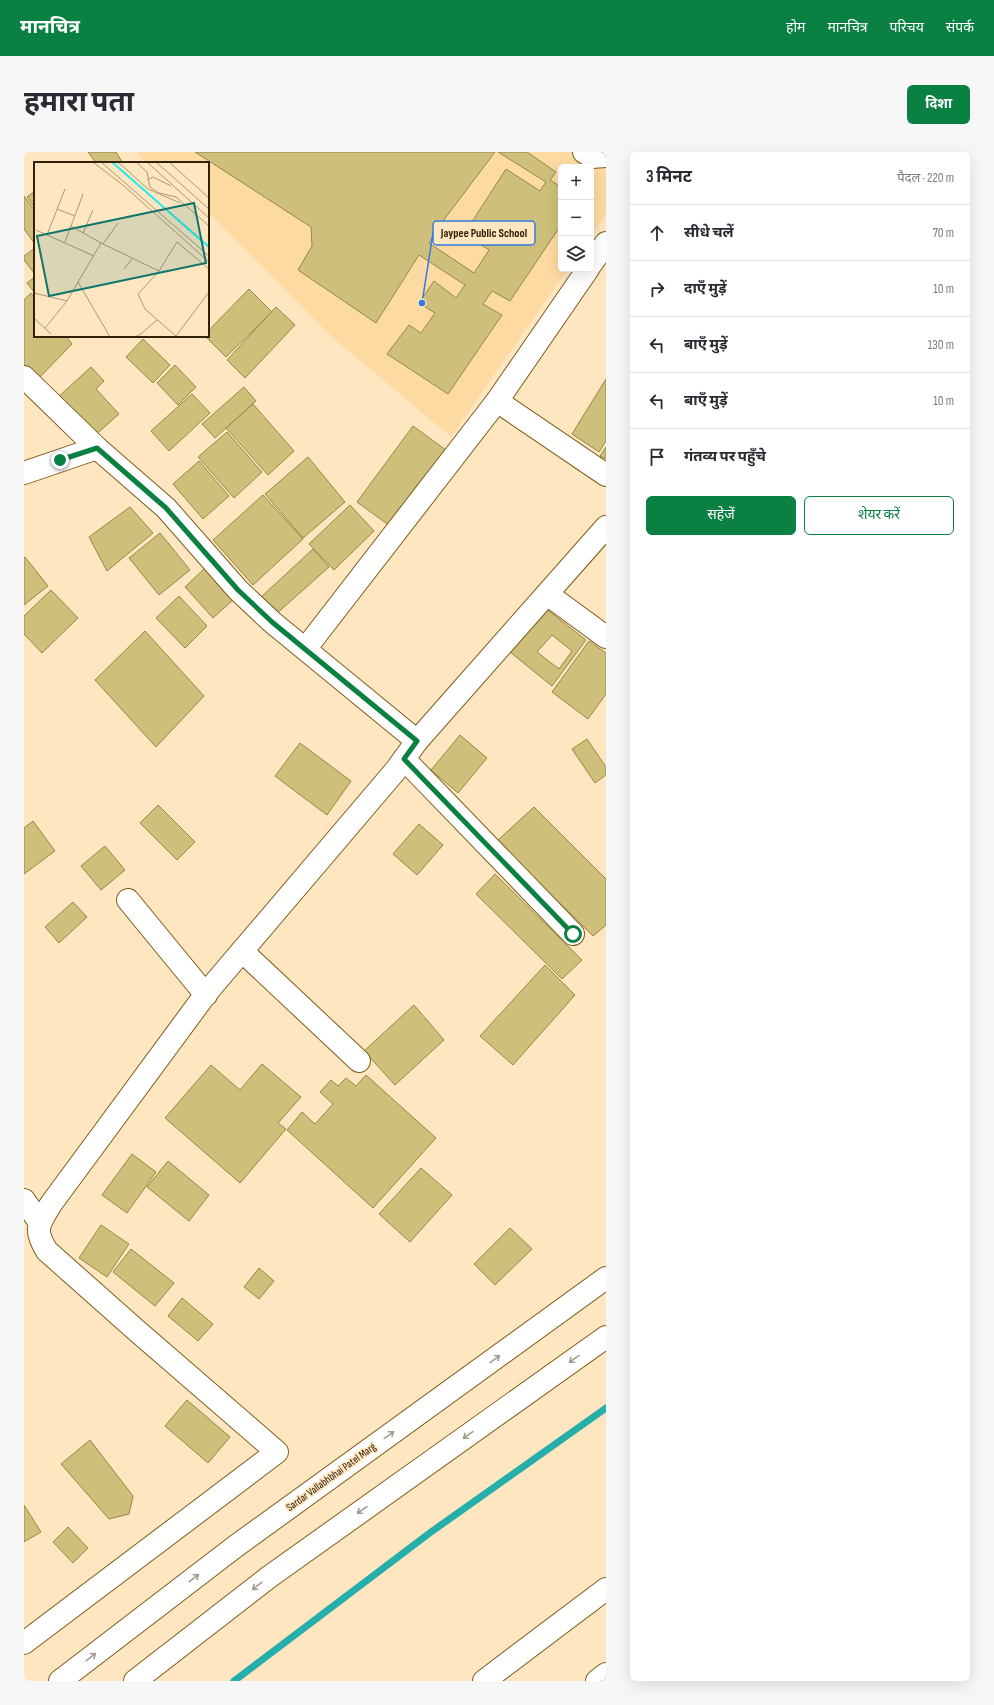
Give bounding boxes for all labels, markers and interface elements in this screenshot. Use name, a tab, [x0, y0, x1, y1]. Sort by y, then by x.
text: मानचित्र	[20, 16, 80, 39]
text: होम	[786, 19, 805, 36]
text: मानचित्र	[827, 19, 868, 36]
text: परिचय	[890, 19, 924, 36]
text: संपर्क	[946, 19, 974, 36]
button: दिशा	[907, 85, 970, 124]
text: हमारा पता	[24, 86, 134, 119]
inset map	[34, 162, 209, 337]
map controls	[558, 164, 594, 272]
button: +	[558, 164, 594, 200]
text: 3 मिनट	[646, 167, 692, 187]
text: पैदल · 220 m	[897, 170, 954, 186]
button: −	[558, 200, 594, 236]
callout: Jaypee Public School	[433, 221, 535, 245]
icon: ahead	[646, 222, 668, 244]
text: सीधे चलें	[684, 223, 734, 242]
text: 70 m	[933, 225, 954, 241]
text: Jaypee Public School	[440, 226, 527, 241]
button: layers	[558, 236, 594, 272]
icon: right	[646, 278, 668, 300]
text: दाएँ मुड़ें	[684, 279, 727, 298]
text: 10 m	[933, 281, 954, 297]
icon: left	[646, 334, 668, 356]
text: बाएँ मुड़ें	[684, 335, 727, 354]
text: 130 m	[928, 337, 954, 353]
icon: left	[646, 390, 668, 412]
text: बाएँ मुड़ें	[684, 391, 727, 410]
text: 10 m	[933, 393, 954, 409]
icon: arrive	[646, 446, 668, 468]
text: गंतव्य पर पहुँचे	[684, 447, 766, 466]
route end	[51, 451, 69, 469]
button: सहेजें	[646, 496, 796, 535]
button: शेयर करें	[804, 496, 954, 535]
route start	[564, 925, 582, 943]
one-way arrow	[489, 1355, 500, 1363]
one-way arrow	[569, 1355, 580, 1363]
one-way arrow	[384, 1431, 395, 1439]
one-way arrow	[463, 1431, 474, 1439]
street label: Sardar Vallabhbhai Patel Marg	[284, 1440, 379, 1514]
one-way arrow	[357, 1506, 368, 1514]
one-way arrow	[189, 1574, 200, 1582]
one-way arrow	[251, 1582, 262, 1590]
one-way arrow	[85, 1653, 96, 1661]

